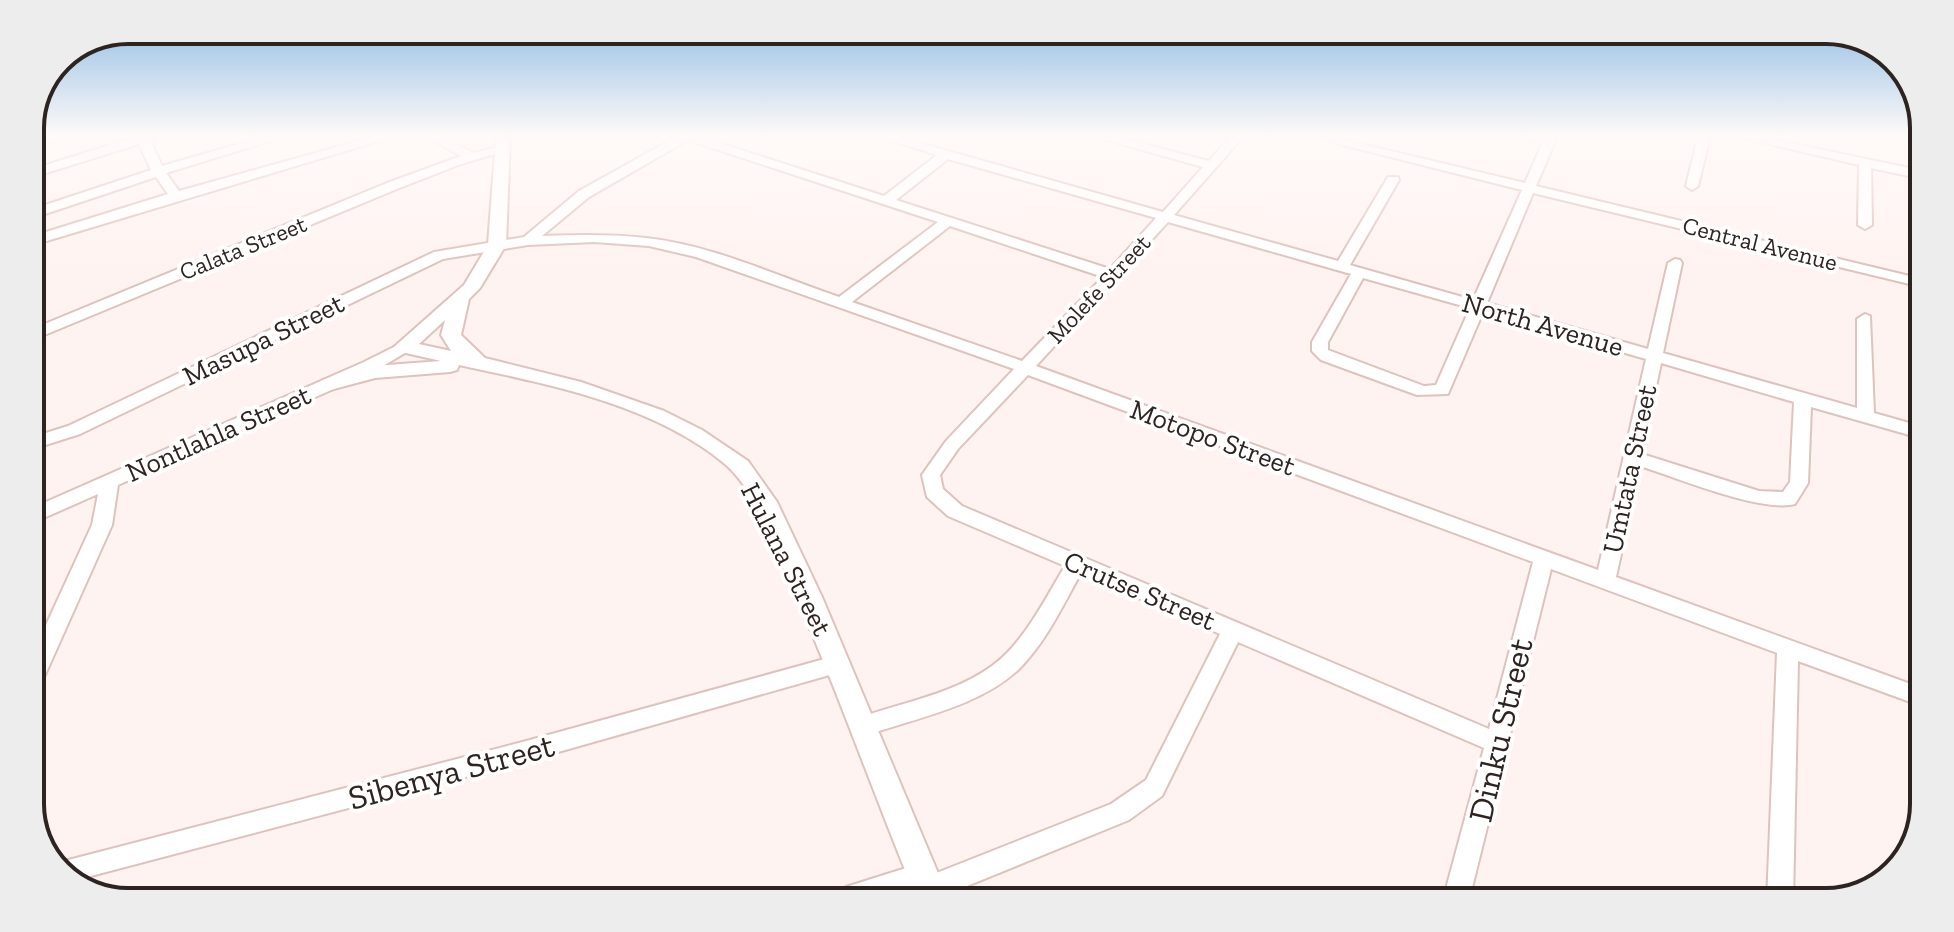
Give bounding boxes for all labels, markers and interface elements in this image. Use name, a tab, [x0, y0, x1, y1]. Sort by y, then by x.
street label: Calata Street	[175, 209, 311, 286]
street label: Central Avenue	[1680, 210, 1840, 277]
street label: Molefe Street	[1041, 228, 1156, 349]
street label: Masupa Street	[177, 286, 350, 393]
street label: North Avenue	[1458, 286, 1627, 363]
street label: Nontlahla Street	[121, 378, 316, 489]
street label: Umtata Street	[1596, 381, 1664, 556]
street label: Motopo Street	[1126, 392, 1300, 483]
street label: Hulana Street	[734, 477, 839, 642]
street label: Crutse Street	[1059, 544, 1221, 637]
street label: Dinku Street	[1459, 634, 1542, 826]
street label: Sibenya Street	[344, 724, 559, 819]

